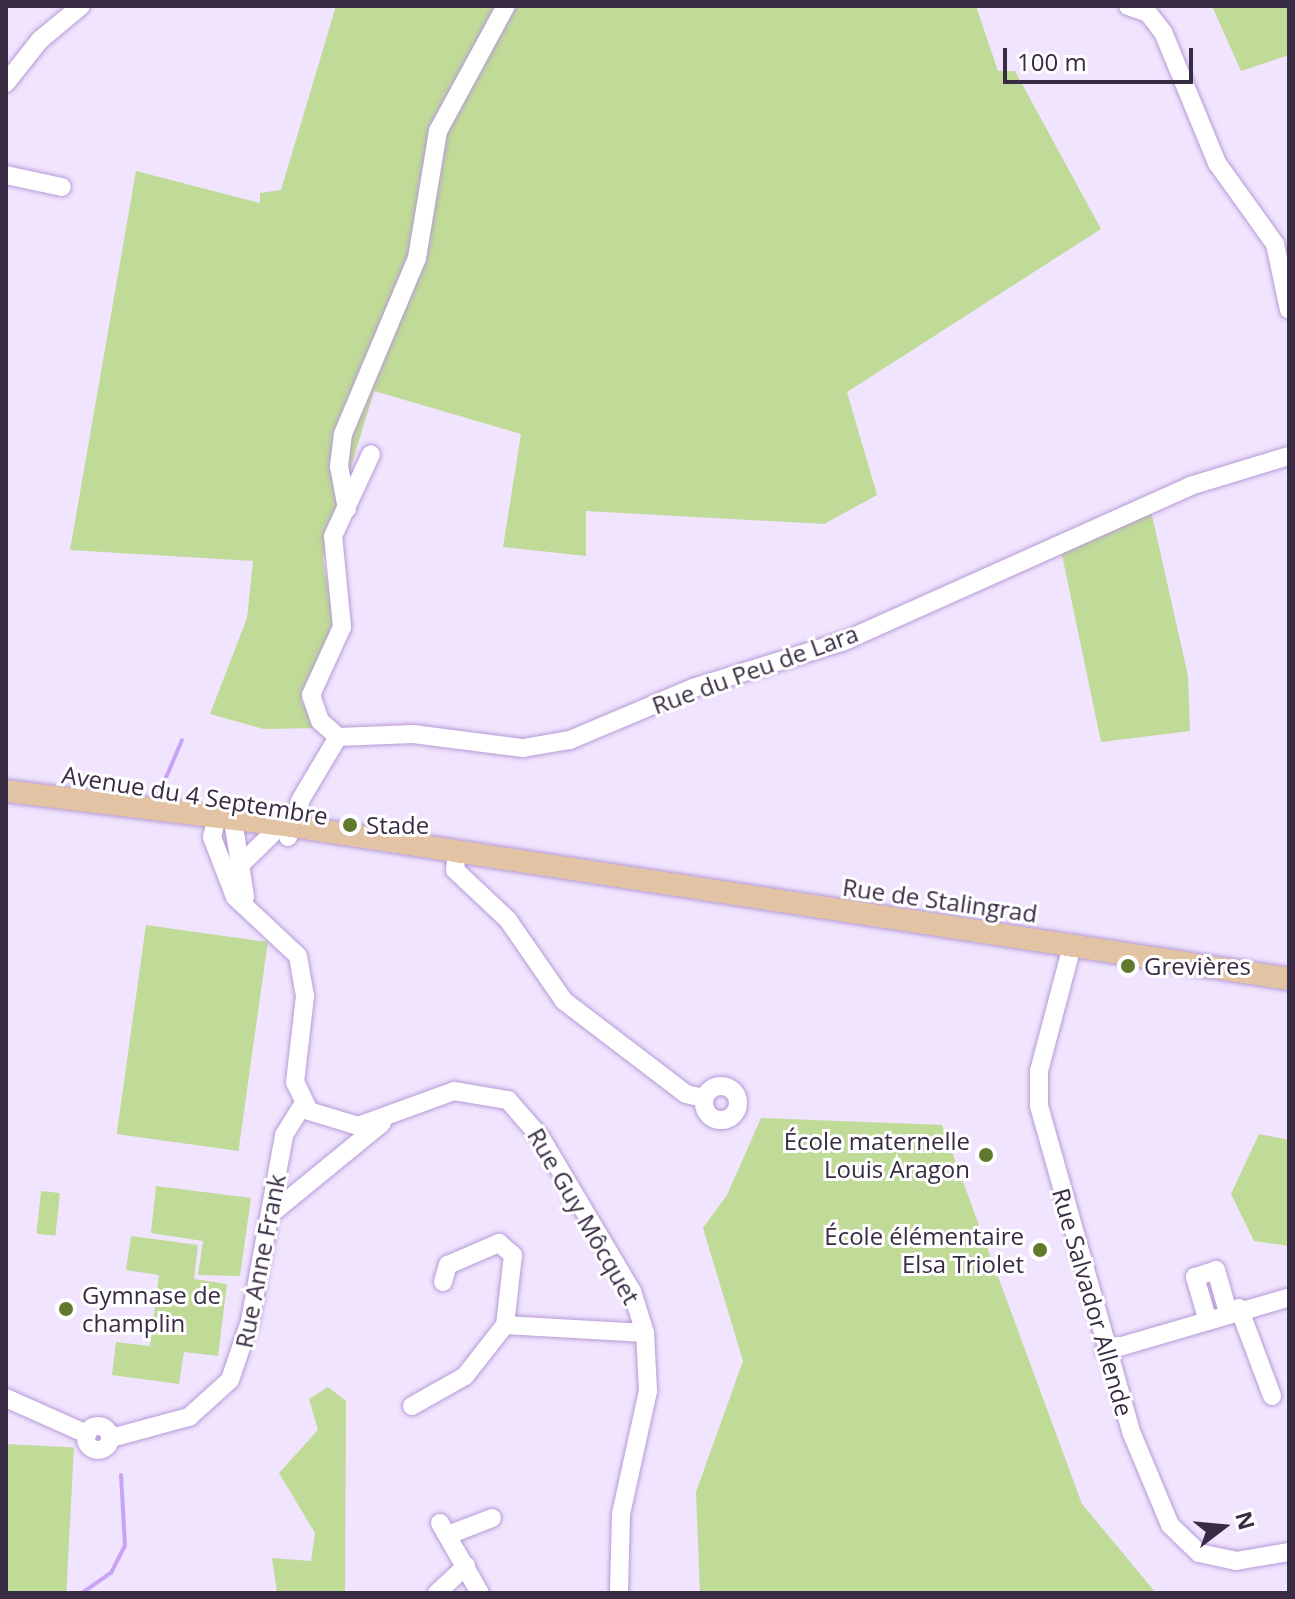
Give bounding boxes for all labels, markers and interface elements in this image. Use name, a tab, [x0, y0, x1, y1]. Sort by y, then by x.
scale bar	[1007, 32, 1197, 82]
text: 100 m	[1017, 45, 1087, 78]
street label: Rue du Peu de Lara	[648, 618, 862, 720]
street label: Avenue du 4 Septembre	[60, 760, 330, 830]
place label: Stade	[366, 811, 429, 839]
marker: Stade	[341, 816, 359, 834]
street label: Rue de Stalingrad	[841, 872, 1039, 928]
place label: Grevières	[1144, 952, 1251, 980]
marker: Grevières	[1119, 957, 1137, 975]
street label: Rue Guy Môcquet	[522, 1123, 646, 1309]
place label: École maternelle Louis Aragon	[784, 1127, 970, 1183]
marker: École maternelle Louis Aragon	[977, 1146, 995, 1164]
street label: Rue Anne Frank	[229, 1172, 291, 1350]
street label: Rue Salvador Allende	[1047, 1185, 1139, 1419]
place label: École élémentaire Elsa Triolet	[824, 1222, 1024, 1278]
marker: École élémentaire Elsa Triolet	[1031, 1241, 1049, 1259]
place label: Gymnase de champlin	[82, 1281, 221, 1337]
marker: Gymnase de champlin	[57, 1300, 75, 1318]
north arrow	[1183, 1487, 1263, 1567]
text: N	[1229, 1508, 1263, 1533]

